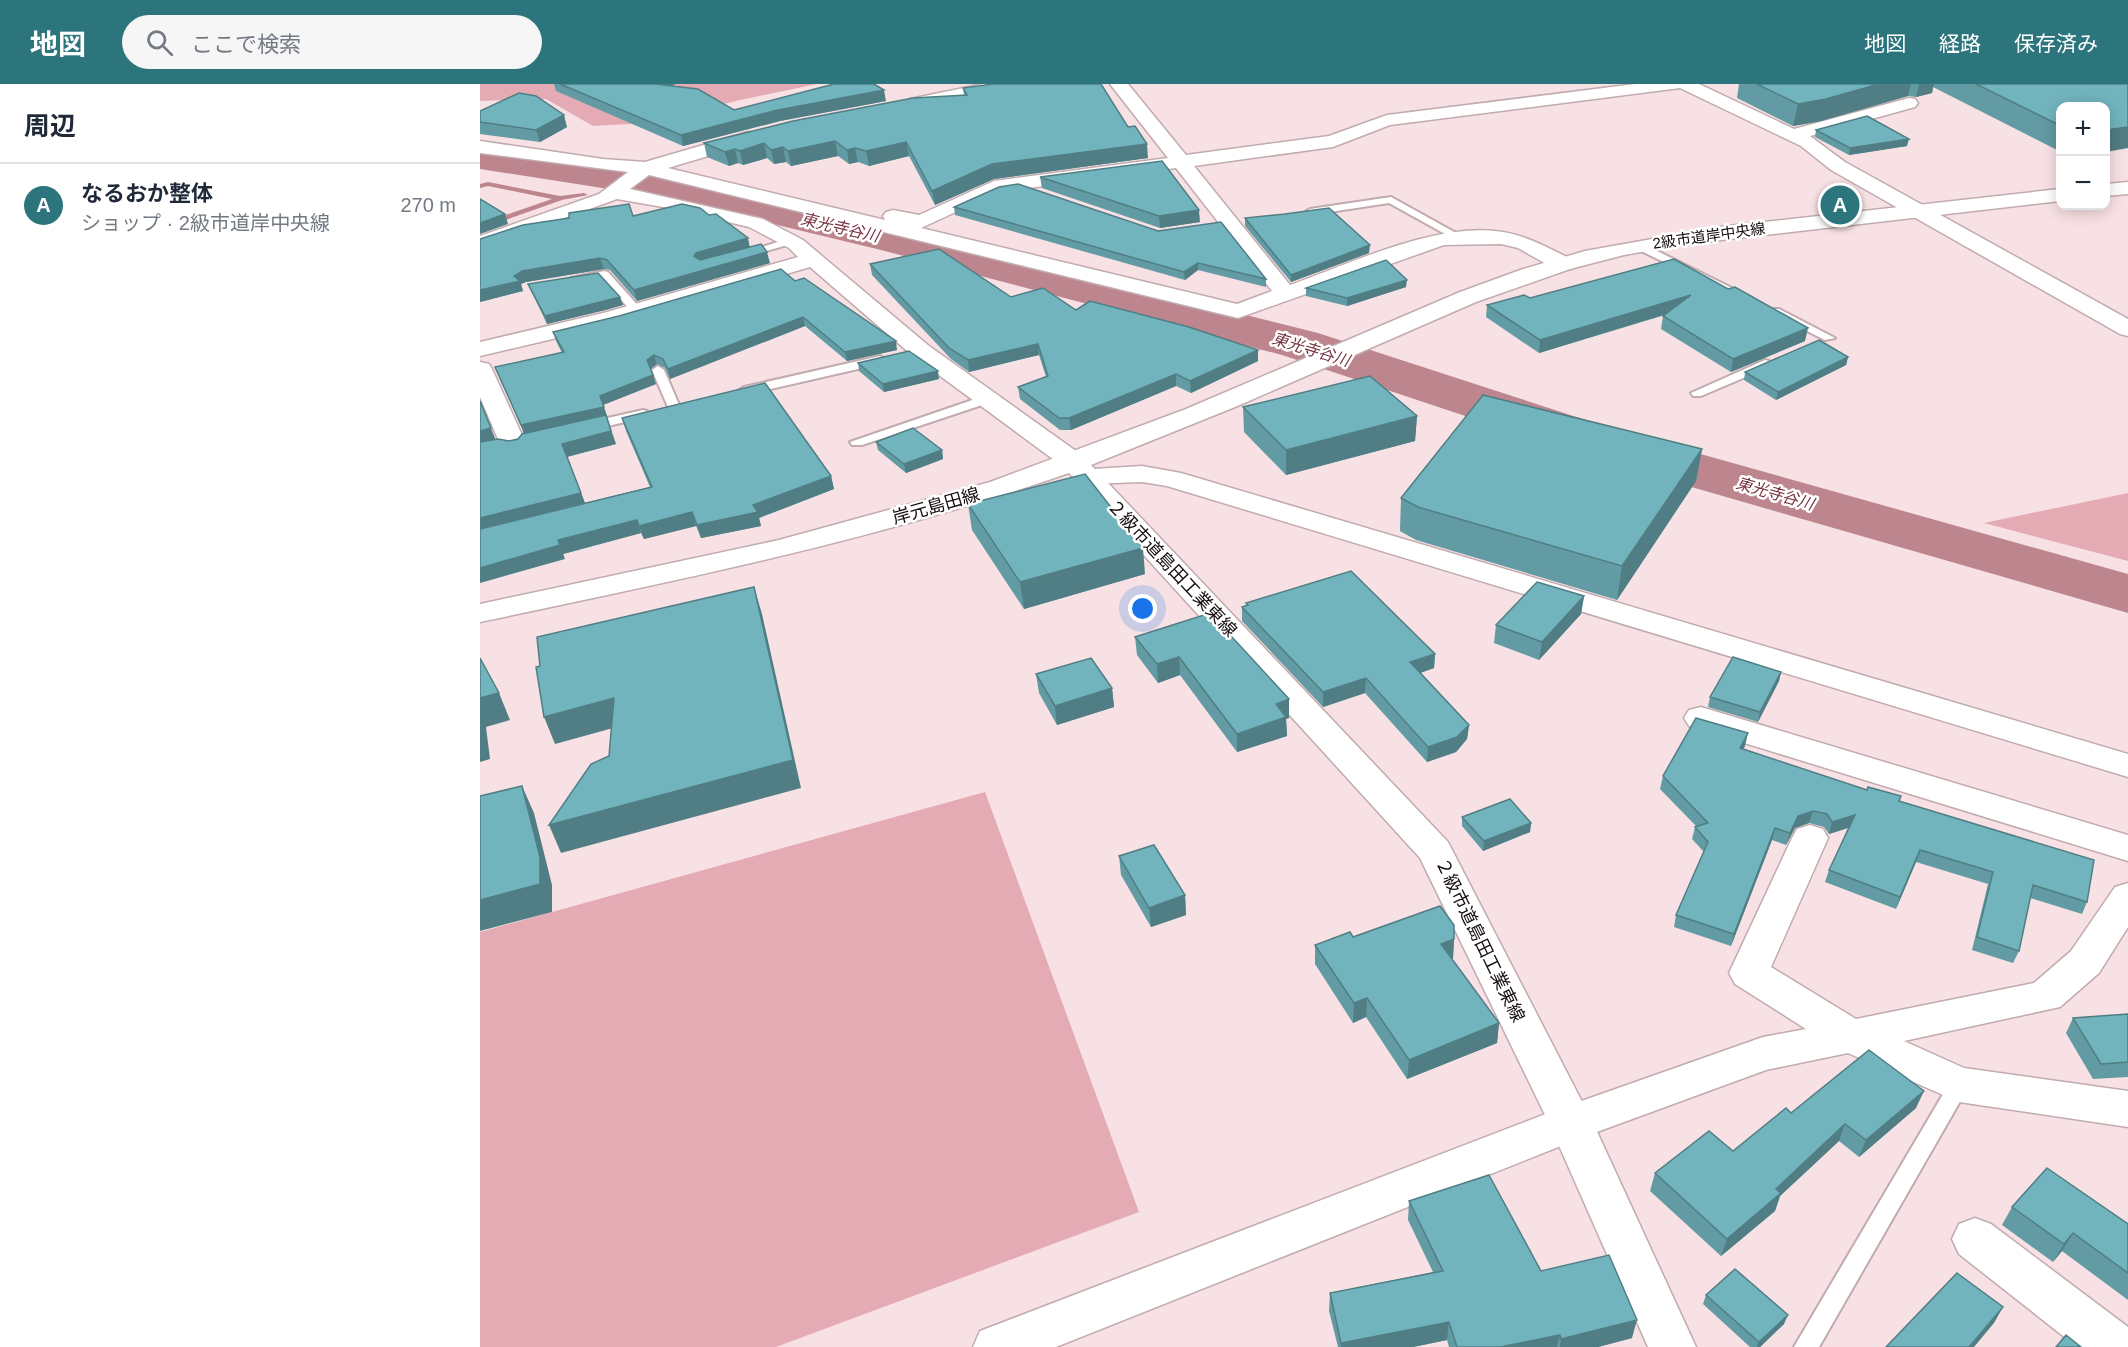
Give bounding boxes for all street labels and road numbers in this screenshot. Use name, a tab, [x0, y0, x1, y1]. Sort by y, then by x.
street label: 2級市道岸中央線	[1652, 219, 1766, 252]
street label: 岸元島田線	[890, 484, 982, 528]
street label: ２級市道島田工業東線	[1103, 495, 1241, 641]
street label: ２級市道島田工業東線	[1432, 855, 1528, 1025]

